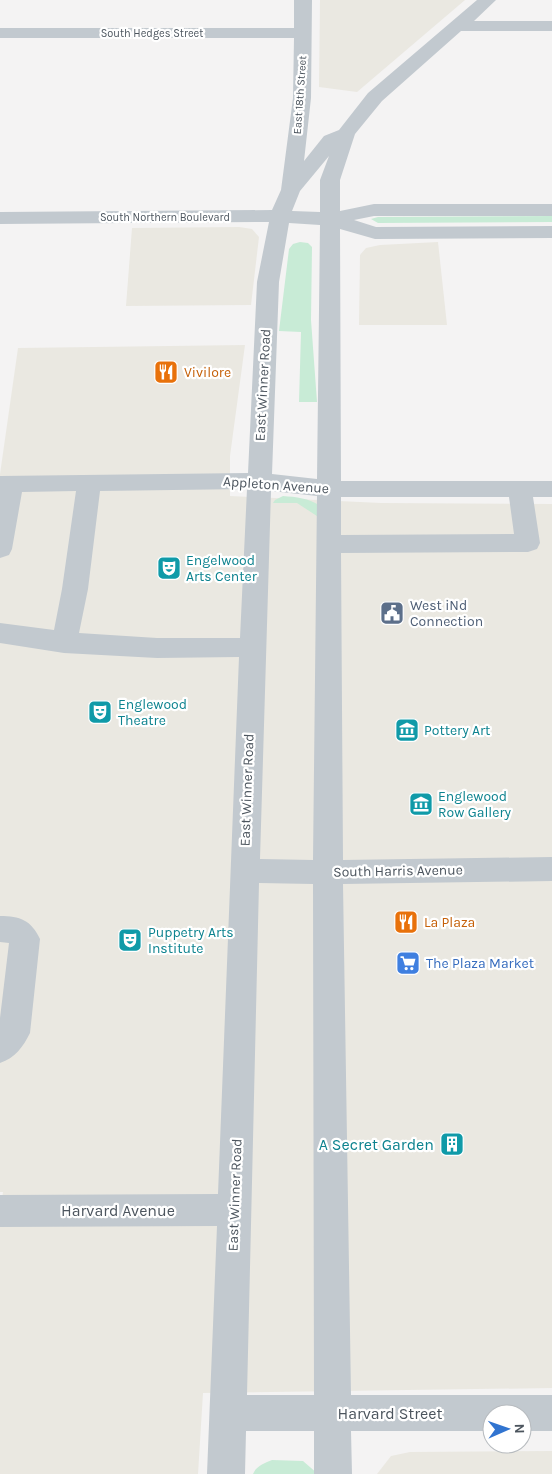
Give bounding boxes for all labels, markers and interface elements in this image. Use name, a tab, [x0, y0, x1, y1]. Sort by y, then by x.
street label: South Hedges Street	[101, 27, 203, 40]
street label: East 18th Street	[291, 55, 309, 135]
street label: South Northern Boulevard	[100, 211, 230, 224]
street label: East Winner Road	[252, 328, 274, 442]
restaurant icon: Vivilore	[153, 359, 179, 385]
place label: Vivilore	[184, 364, 231, 381]
street label: Appleton Avenue	[222, 473, 330, 497]
place label: Engelwood Arts Center	[186, 552, 258, 585]
theatre icon: Engelwood Arts Center	[156, 555, 182, 581]
place label: West iNd Connection	[410, 597, 483, 630]
public building icon: West iNd Connection	[379, 600, 405, 626]
place label: Englewood Theatre	[118, 696, 187, 729]
theatre icon: Englewood Theatre	[87, 699, 113, 725]
museum icon: Pottery Art	[394, 717, 420, 743]
place label: Pottery Art	[424, 722, 490, 739]
street label: East Winner Road	[237, 733, 257, 847]
place label: Englewood Row Gallery	[438, 788, 512, 821]
museum icon: Englewood Row Gallery	[408, 791, 434, 817]
street label: South Harris Avenue	[333, 861, 463, 881]
restaurant icon: La Plaza	[393, 909, 419, 935]
place label: La Plaza	[424, 914, 475, 931]
place label: Puppetry Arts Institute	[148, 924, 234, 957]
theatre icon: Puppetry Arts Institute	[117, 927, 143, 953]
supermarket icon: The Plaza Market	[395, 950, 421, 976]
place label: The Plaza Market	[426, 955, 534, 972]
building icon: A Secret Garden	[439, 1131, 465, 1157]
place label: A Secret Garden	[319, 1135, 434, 1154]
street label: East Winner Road	[225, 1138, 245, 1252]
street label: Harvard Avenue	[61, 1201, 175, 1220]
street label: Harvard Street	[337, 1404, 443, 1423]
north arrow	[482, 1404, 532, 1454]
text: N	[511, 1423, 528, 1434]

